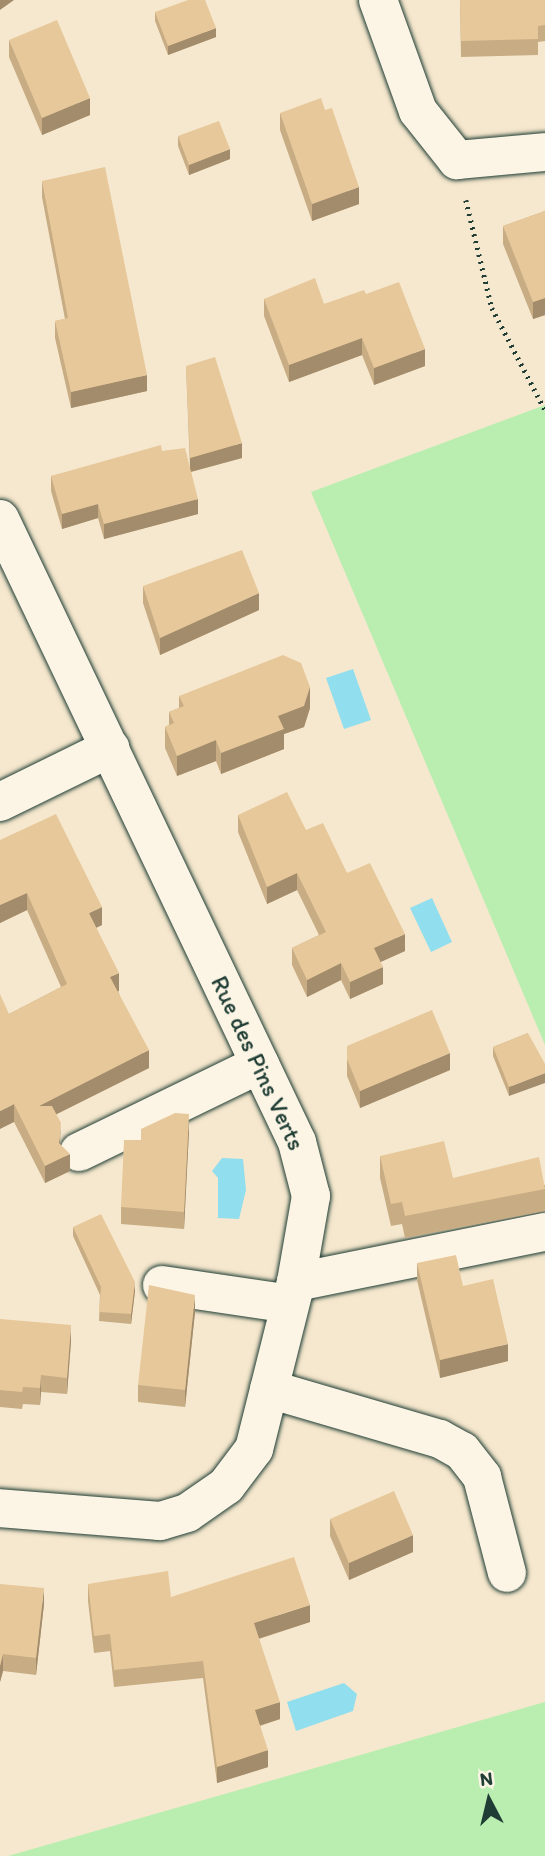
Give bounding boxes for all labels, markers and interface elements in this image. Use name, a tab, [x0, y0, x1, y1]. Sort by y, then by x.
street label: Rue des Pins Verts	[205, 971, 311, 1155]
north arrow	[454, 1765, 524, 1835]
text: N	[479, 1766, 494, 1791]

